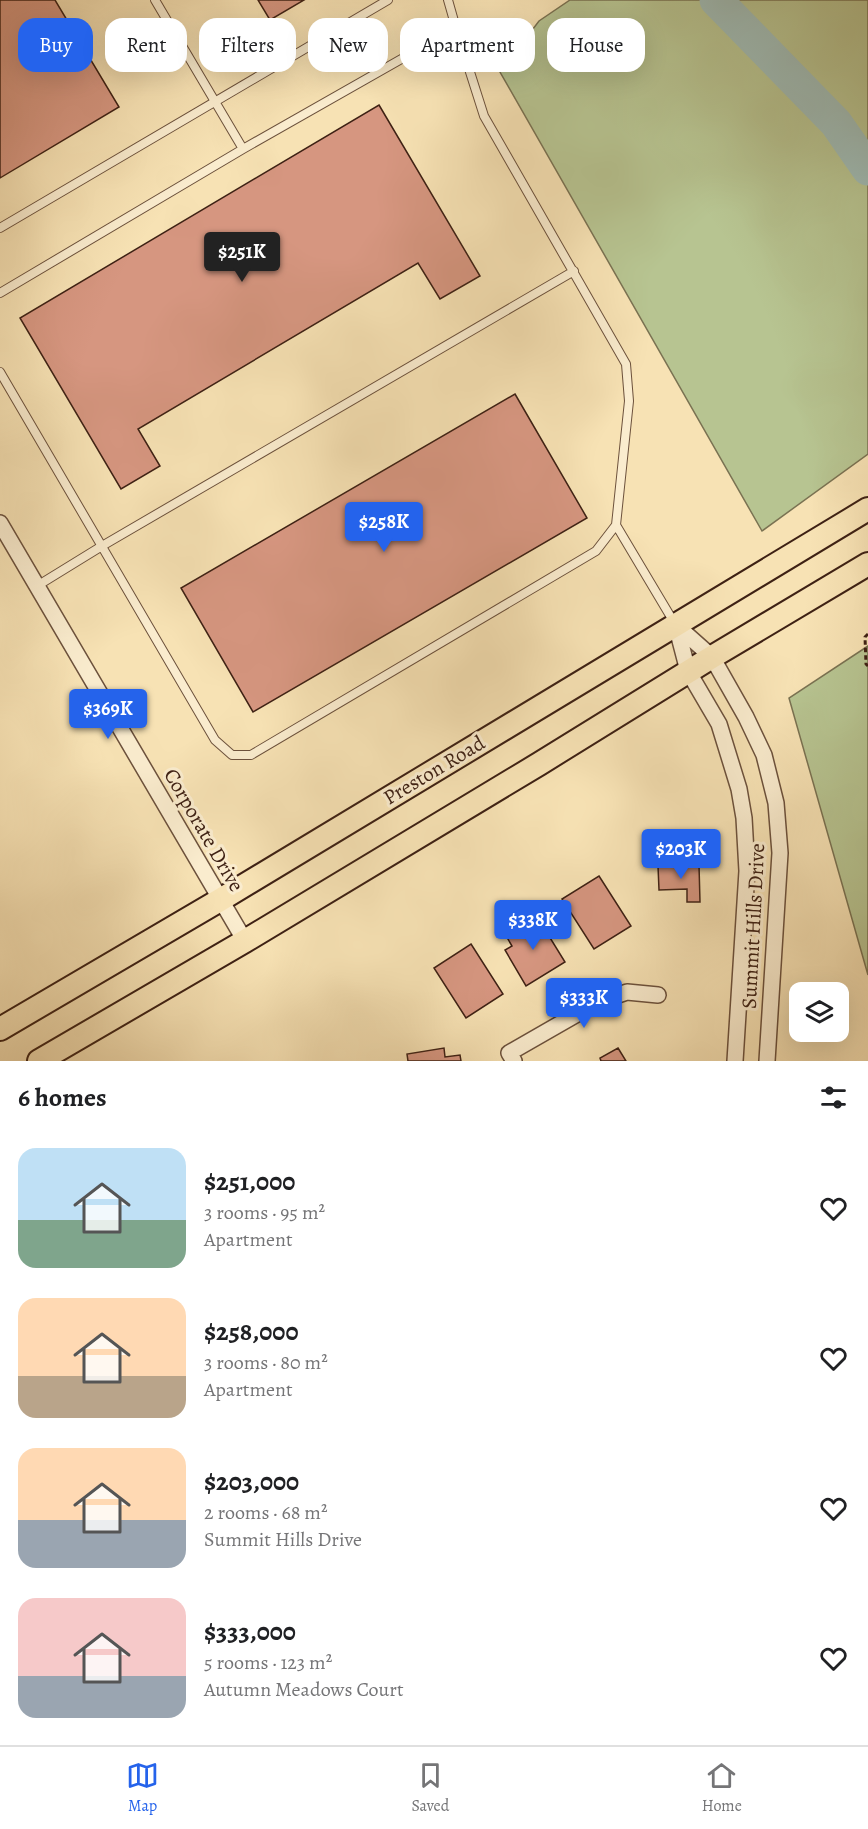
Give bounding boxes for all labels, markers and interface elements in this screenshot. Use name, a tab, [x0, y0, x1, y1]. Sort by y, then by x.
chip: Buy	[18, 18, 93, 72]
chip: Rent	[105, 18, 187, 72]
chip: Filters	[199, 18, 296, 72]
chip: New	[308, 18, 388, 72]
chip: Apartment	[400, 18, 535, 72]
chip: House	[547, 18, 645, 72]
pin: $251K	[200, 232, 284, 283]
text: $251K	[218, 238, 266, 265]
pin: $258K	[342, 502, 426, 553]
text: $258K	[359, 508, 409, 535]
pin: $369K	[66, 689, 150, 740]
text: $369K	[83, 695, 133, 722]
street label: Preston Road	[378, 728, 491, 811]
street label: Corporate Drive	[157, 763, 251, 897]
pin: $203K	[639, 829, 723, 880]
text: $203K	[656, 835, 706, 862]
street label: Summit Hills Drive	[735, 842, 771, 1010]
pin: $338K	[491, 900, 575, 951]
text: $338K	[508, 906, 558, 933]
pin: $333K	[542, 978, 626, 1029]
map controls	[789, 982, 849, 1042]
button: layers	[789, 982, 849, 1042]
text: $333K	[560, 984, 608, 1011]
text: 6 homes	[18, 1080, 107, 1115]
icon: filters	[817, 1081, 850, 1114]
text: $251,000	[204, 1164, 295, 1199]
icon: home	[66, 1172, 138, 1244]
icon: heart	[817, 1192, 850, 1225]
text: 3 rooms · 95 m²	[204, 1199, 325, 1226]
text: Apartment	[204, 1226, 293, 1253]
text: $258,000	[204, 1314, 298, 1349]
icon: home	[66, 1322, 138, 1394]
icon: heart	[817, 1342, 850, 1375]
text: 3 rooms · 80 m²	[204, 1349, 328, 1376]
text: Apartment	[204, 1376, 293, 1403]
text: $203,000	[204, 1464, 299, 1499]
icon: home	[66, 1472, 138, 1544]
icon: heart	[817, 1492, 850, 1525]
text: 2 rooms · 68 m²	[204, 1499, 328, 1526]
text: Summit Hills Drive	[204, 1526, 362, 1553]
text: $333,000	[204, 1614, 296, 1649]
icon: home	[66, 1622, 138, 1694]
icon: heart	[817, 1642, 850, 1675]
text: 5 rooms · 123 m²	[204, 1649, 332, 1676]
text: Autumn Meadows Court	[204, 1676, 404, 1703]
tab: Map	[126, 1759, 159, 1817]
tab: Saved	[411, 1759, 449, 1817]
tab: Home	[702, 1759, 742, 1817]

